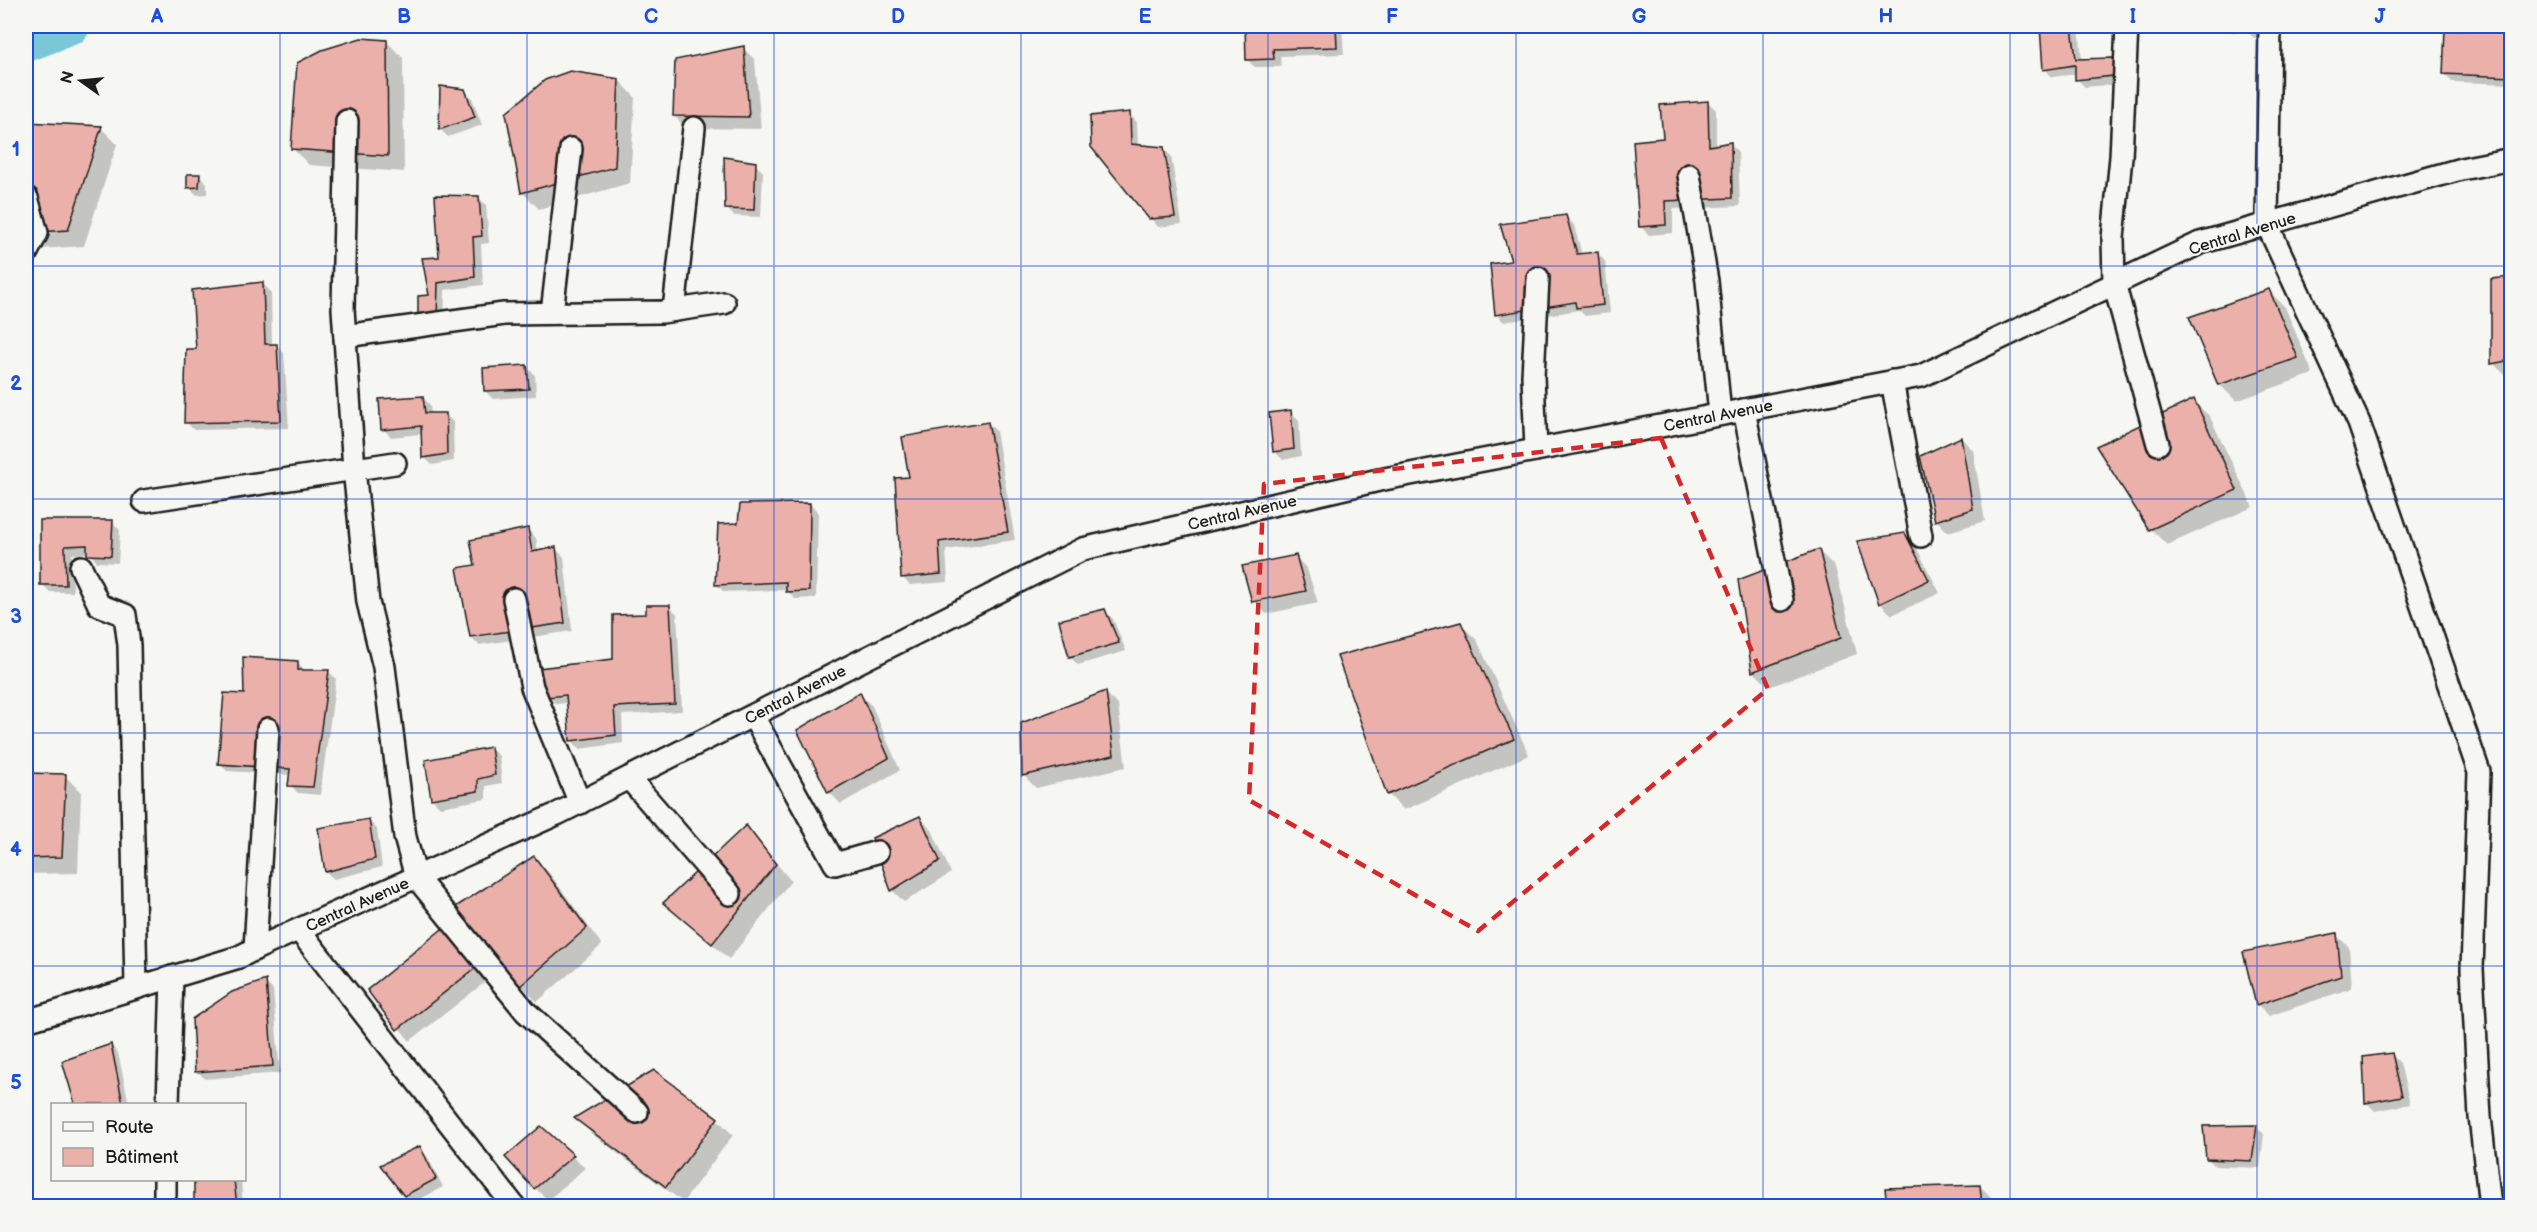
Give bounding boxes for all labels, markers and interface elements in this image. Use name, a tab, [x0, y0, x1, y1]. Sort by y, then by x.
text: A	[150, 5, 164, 29]
text: B	[397, 5, 411, 29]
text: C	[644, 5, 658, 29]
text: D	[891, 5, 905, 29]
text: E	[1139, 5, 1152, 29]
text: F	[1386, 5, 1398, 29]
text: G	[1632, 5, 1647, 29]
text: H	[1879, 5, 1893, 29]
text: I	[2130, 5, 2136, 29]
text: J	[2375, 5, 2387, 29]
north arrow	[51, 51, 111, 111]
text: N	[57, 69, 79, 86]
text: 1	[12, 138, 20, 162]
street label: Central Avenue	[2187, 209, 2299, 260]
text: 2	[10, 372, 22, 396]
street label: Central Avenue	[1662, 396, 1775, 436]
street label: Central Avenue	[1186, 492, 1299, 535]
text: 3	[10, 605, 22, 629]
street label: Central Avenue	[742, 661, 850, 729]
text: 4	[10, 838, 22, 862]
street label: Central Avenue	[303, 874, 413, 937]
text: 5	[10, 1071, 22, 1095]
legend	[51, 1103, 246, 1181]
text: Route	[105, 1117, 154, 1138]
text: Bâtiment	[105, 1147, 179, 1168]

